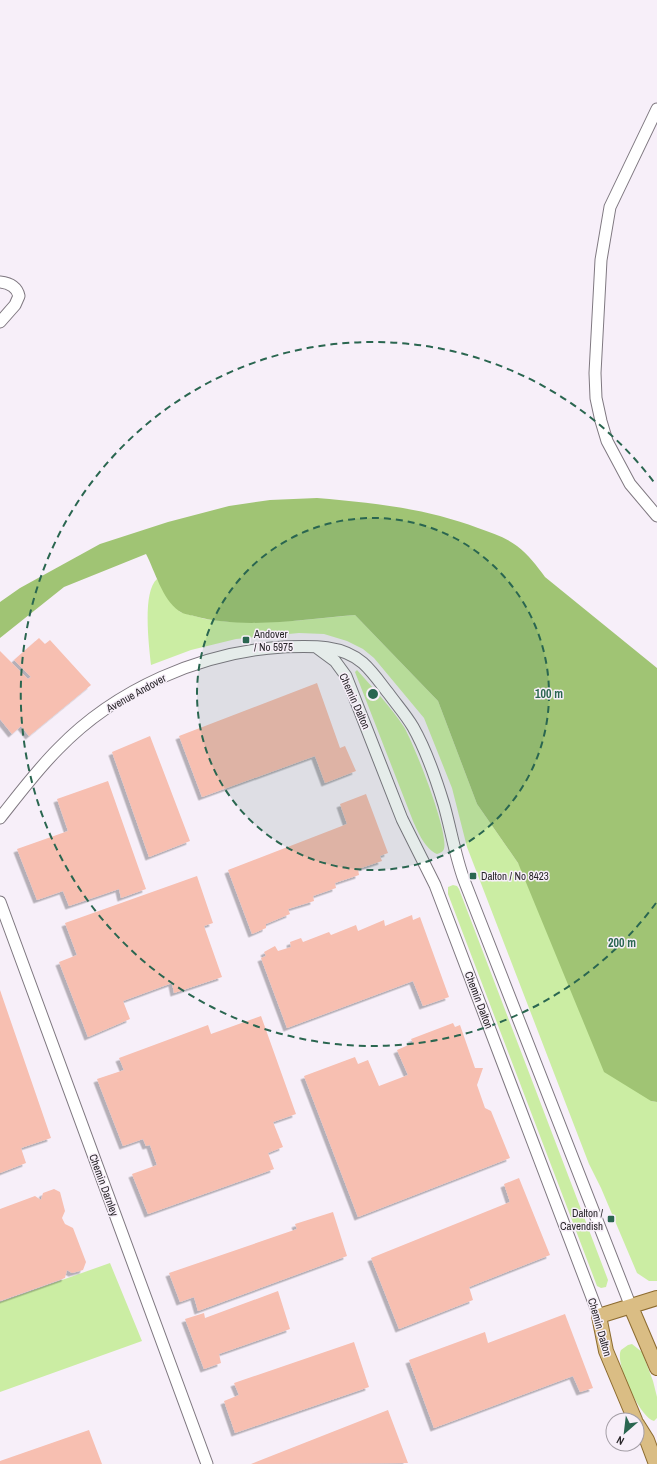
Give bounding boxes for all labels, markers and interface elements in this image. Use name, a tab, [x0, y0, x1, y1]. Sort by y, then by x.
place label: Andover / No 5975	[253, 627, 293, 654]
marker: Andover / No 5975	[241, 635, 251, 645]
street label: Avenue Andover	[103, 671, 168, 716]
street label: Chemin Dalton	[336, 671, 374, 731]
text: 100 m	[535, 686, 563, 702]
centre of rings	[366, 687, 380, 701]
place label: Dalton / No 8423	[481, 869, 549, 883]
marker: Dalton / No 8423	[468, 871, 478, 881]
text: 200 m	[608, 935, 636, 951]
street label: Chemin Dalton	[462, 969, 496, 1031]
street label: Chemin Darnley	[86, 1152, 122, 1218]
place label: Dalton / Cavendish	[560, 1206, 603, 1233]
marker: Dalton / Cavendish	[606, 1214, 616, 1224]
street label: Chemin Dalton	[585, 1296, 615, 1358]
north arrow	[605, 1412, 645, 1452]
text: N	[614, 1433, 626, 1449]

